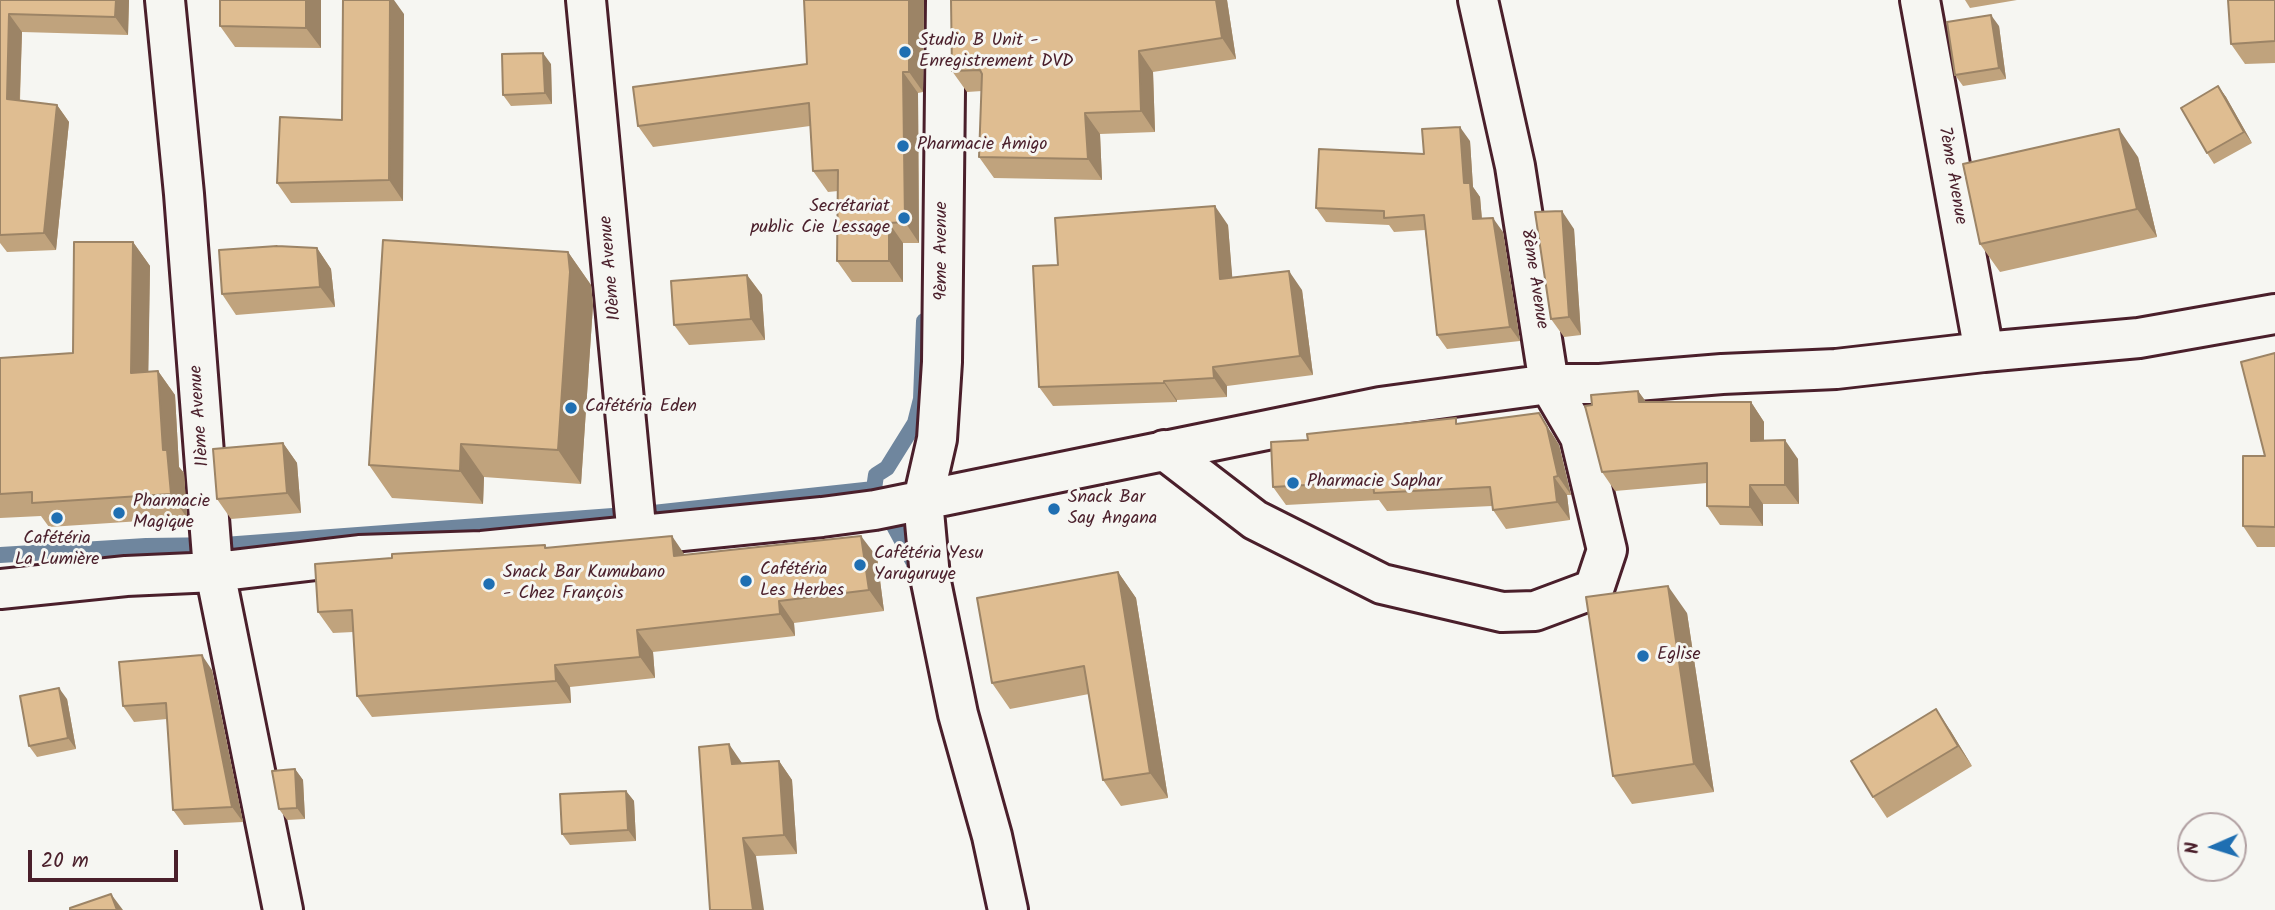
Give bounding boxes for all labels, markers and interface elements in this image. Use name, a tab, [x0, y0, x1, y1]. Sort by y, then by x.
place label: Studio B Unit - Enregistrement DVD	[919, 31, 1074, 74]
marker: Studio B Unit - Enregistrement DVD	[897, 44, 913, 60]
street label: 7ème Avenue	[1932, 125, 1970, 227]
place label: Pharmacie Amigo	[917, 135, 1047, 157]
marker: Pharmacie Amigo	[895, 138, 911, 154]
place label: Secrétariat public Cie Lessage	[751, 197, 890, 240]
street label: 9ème Avenue	[932, 201, 954, 301]
marker: Secrétariat public Cie Lessage	[896, 210, 912, 226]
street label: 10ème Avenue	[597, 215, 627, 321]
street label: 8ème Avenue	[1514, 227, 1552, 331]
street label: 11ème Avenue	[187, 364, 215, 468]
place label: Cafétéria Eden	[585, 397, 697, 419]
marker: Cafétéria Eden	[563, 400, 579, 416]
place label: Pharmacie Saphar	[1307, 472, 1442, 494]
marker: Pharmacie Saphar	[1285, 475, 1301, 491]
place label: Snack Bar Say Angana	[1068, 488, 1157, 530]
place label: Pharmacie Magique	[133, 492, 210, 534]
marker: Snack Bar Say Angana	[1046, 501, 1062, 517]
marker: Pharmacie Magique	[111, 505, 127, 521]
marker: Cafétéria La Lumière	[49, 510, 65, 526]
place label: Cafétéria La Lumière	[15, 529, 99, 572]
place label: Cafétéria Yesu Yaruguruye	[874, 544, 983, 586]
marker: Cafétéria Yesu Yaruguruye	[852, 557, 868, 573]
place label: Cafétéria Les Herbes	[760, 560, 844, 602]
place label: Snack Bar Kumubano - Chez François	[503, 563, 665, 606]
marker: Cafétéria Les Herbes	[738, 573, 754, 589]
marker: Snack Bar Kumubano - Chez François	[481, 576, 497, 592]
place label: Eglise	[1657, 645, 1701, 667]
marker: Eglise	[1635, 648, 1651, 664]
north arrow	[2177, 812, 2247, 882]
scale bar	[32, 836, 182, 880]
text: N	[2178, 841, 2208, 855]
text: 20 m	[41, 845, 89, 878]

